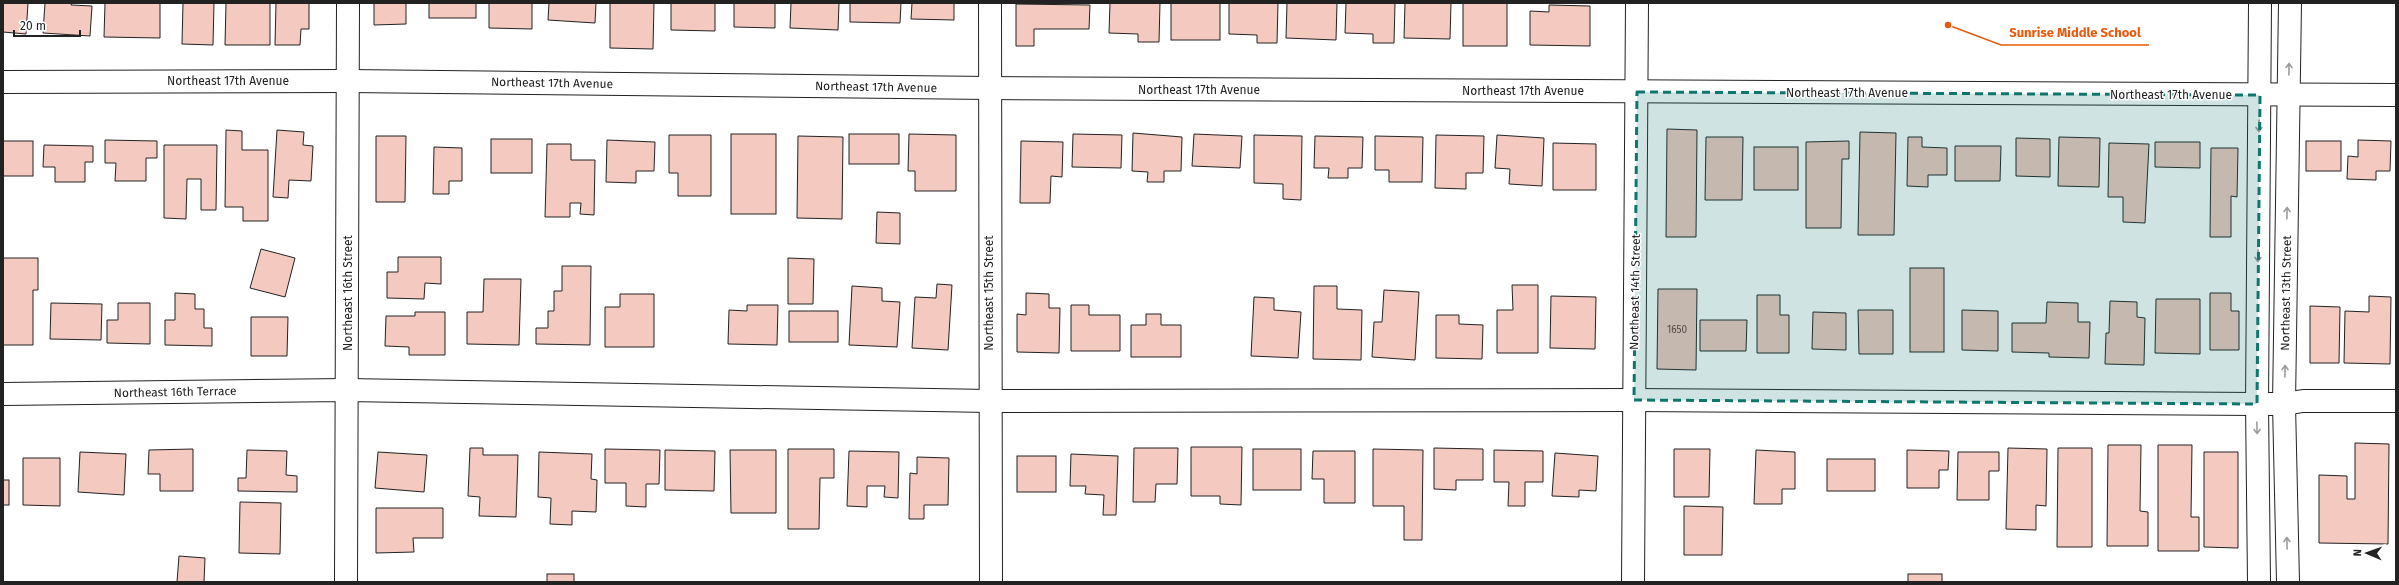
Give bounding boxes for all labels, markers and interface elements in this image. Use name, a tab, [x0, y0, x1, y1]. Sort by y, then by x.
scale bar	[14, 12, 80, 38]
text: 20 m	[20, 19, 46, 33]
callout: Sunrise Middle School	[2001, 20, 2149, 45]
text: Sunrise Middle School	[2009, 25, 2141, 40]
one-way arrow	[2285, 63, 2292, 76]
street label: Northeast 17th Avenue	[167, 74, 289, 88]
street label: Northeast 17th Avenue	[491, 75, 613, 91]
street label: Northeast 17th Avenue	[815, 79, 937, 95]
street label: Northeast 17th Avenue	[1138, 83, 1260, 97]
street label: Northeast 17th Avenue	[1462, 84, 1584, 98]
street label: Northeast 17th Avenue	[1786, 86, 1908, 100]
street label: Northeast 17th Avenue	[2110, 88, 2232, 102]
one-way arrow	[2255, 119, 2263, 132]
one-way arrow	[2283, 207, 2291, 220]
street label: Northeast 14th Street	[1627, 233, 1643, 350]
street label: Northeast 16th Street	[341, 234, 355, 351]
street label: Northeast 15th Street	[982, 235, 996, 351]
street label: Northeast 13th Street	[2278, 235, 2294, 351]
one-way arrow	[2254, 249, 2262, 262]
house number: 1650	[1667, 324, 1688, 336]
one-way arrow	[2281, 365, 2289, 378]
street label: Northeast 16th Terrace	[113, 384, 237, 400]
one-way arrow	[2253, 421, 2261, 434]
north arrow	[2347, 533, 2387, 573]
one-way arrow	[2283, 537, 2291, 550]
text: N	[2351, 549, 2364, 557]

